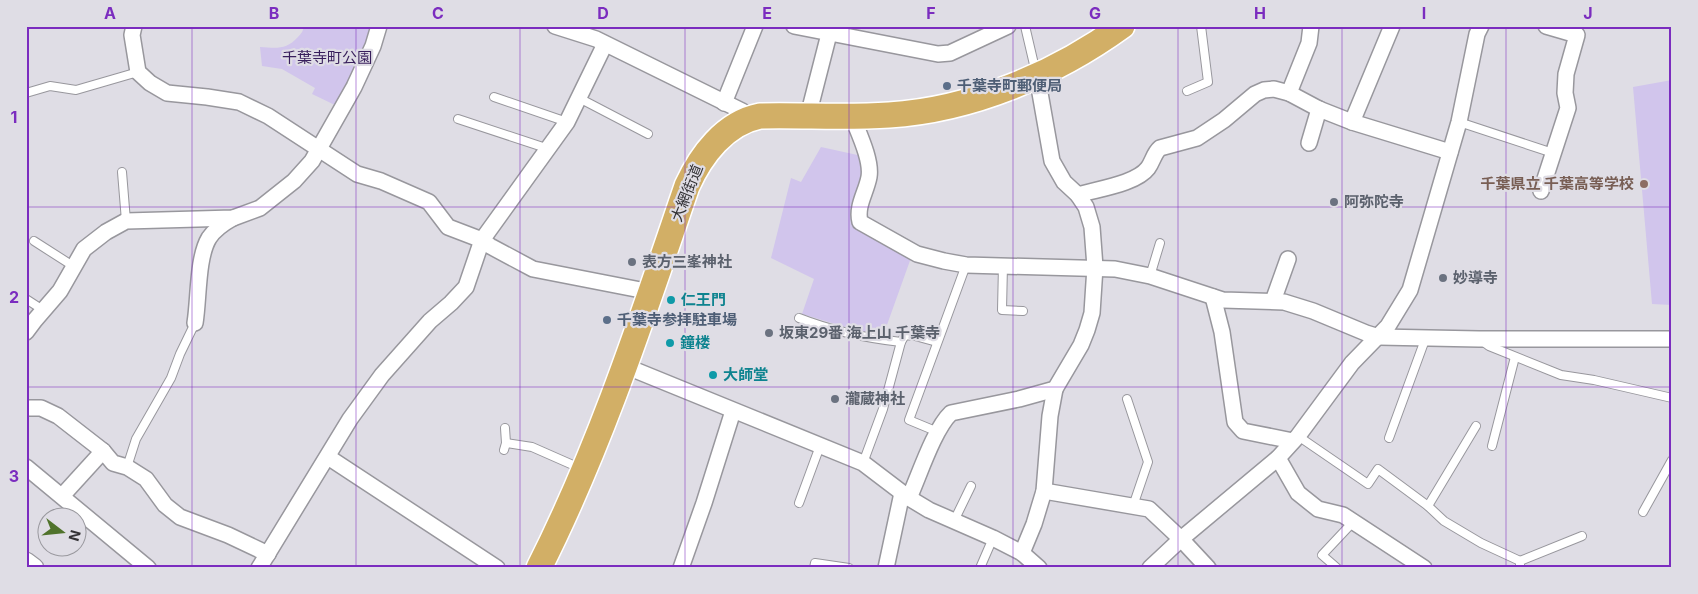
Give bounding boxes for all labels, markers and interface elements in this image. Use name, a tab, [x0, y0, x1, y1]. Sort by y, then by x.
text: A	[104, 3, 116, 23]
text: B	[269, 3, 279, 23]
text: C	[432, 3, 444, 23]
text: D	[597, 3, 609, 23]
text: E	[762, 3, 772, 23]
text: F	[926, 3, 936, 23]
text: G	[1089, 3, 1101, 23]
text: H	[1254, 3, 1266, 23]
text: I	[1422, 3, 1426, 23]
text: J	[1583, 3, 1593, 23]
park label: 千葉寺町公園	[282, 48, 372, 67]
place label: 千葉寺町郵便局	[957, 76, 1062, 95]
marker: 千葉寺町郵便局	[941, 80, 953, 92]
text: 1	[11, 107, 17, 127]
street label: 大網街道	[666, 161, 707, 224]
place label: 千葉県立 千葉高等学校	[1480, 174, 1634, 193]
marker: 千葉県立 千葉高等学校	[1638, 178, 1650, 190]
place label: 阿弥陀寺	[1344, 192, 1404, 211]
marker: 阿弥陀寺	[1328, 196, 1340, 208]
place label: 表方三峯神社	[642, 252, 732, 271]
marker: 表方三峯神社	[626, 256, 638, 268]
place label: 妙導寺	[1453, 268, 1498, 287]
marker: 妙導寺	[1437, 272, 1449, 284]
text: 2	[9, 287, 19, 307]
place label: 仁王門	[681, 290, 726, 309]
marker: 仁王門	[665, 294, 677, 306]
place label: 千葉寺参拝駐車場	[617, 310, 737, 329]
marker: 千葉寺参拝駐車場	[601, 314, 613, 326]
place label: 坂東29番 海上山 千葉寺	[779, 323, 940, 342]
marker: 坂東29番 海上山 千葉寺	[763, 327, 775, 339]
place label: 鐘楼	[680, 333, 710, 352]
marker: 鐘楼	[664, 337, 676, 349]
place label: 大師堂	[723, 365, 768, 384]
marker: 大師堂	[707, 369, 719, 381]
place label: 瀧蔵神社	[845, 389, 905, 408]
marker: 瀧蔵神社	[829, 393, 841, 405]
text: 3	[9, 466, 19, 486]
north arrow	[38, 506, 88, 556]
text: N	[65, 528, 85, 543]

